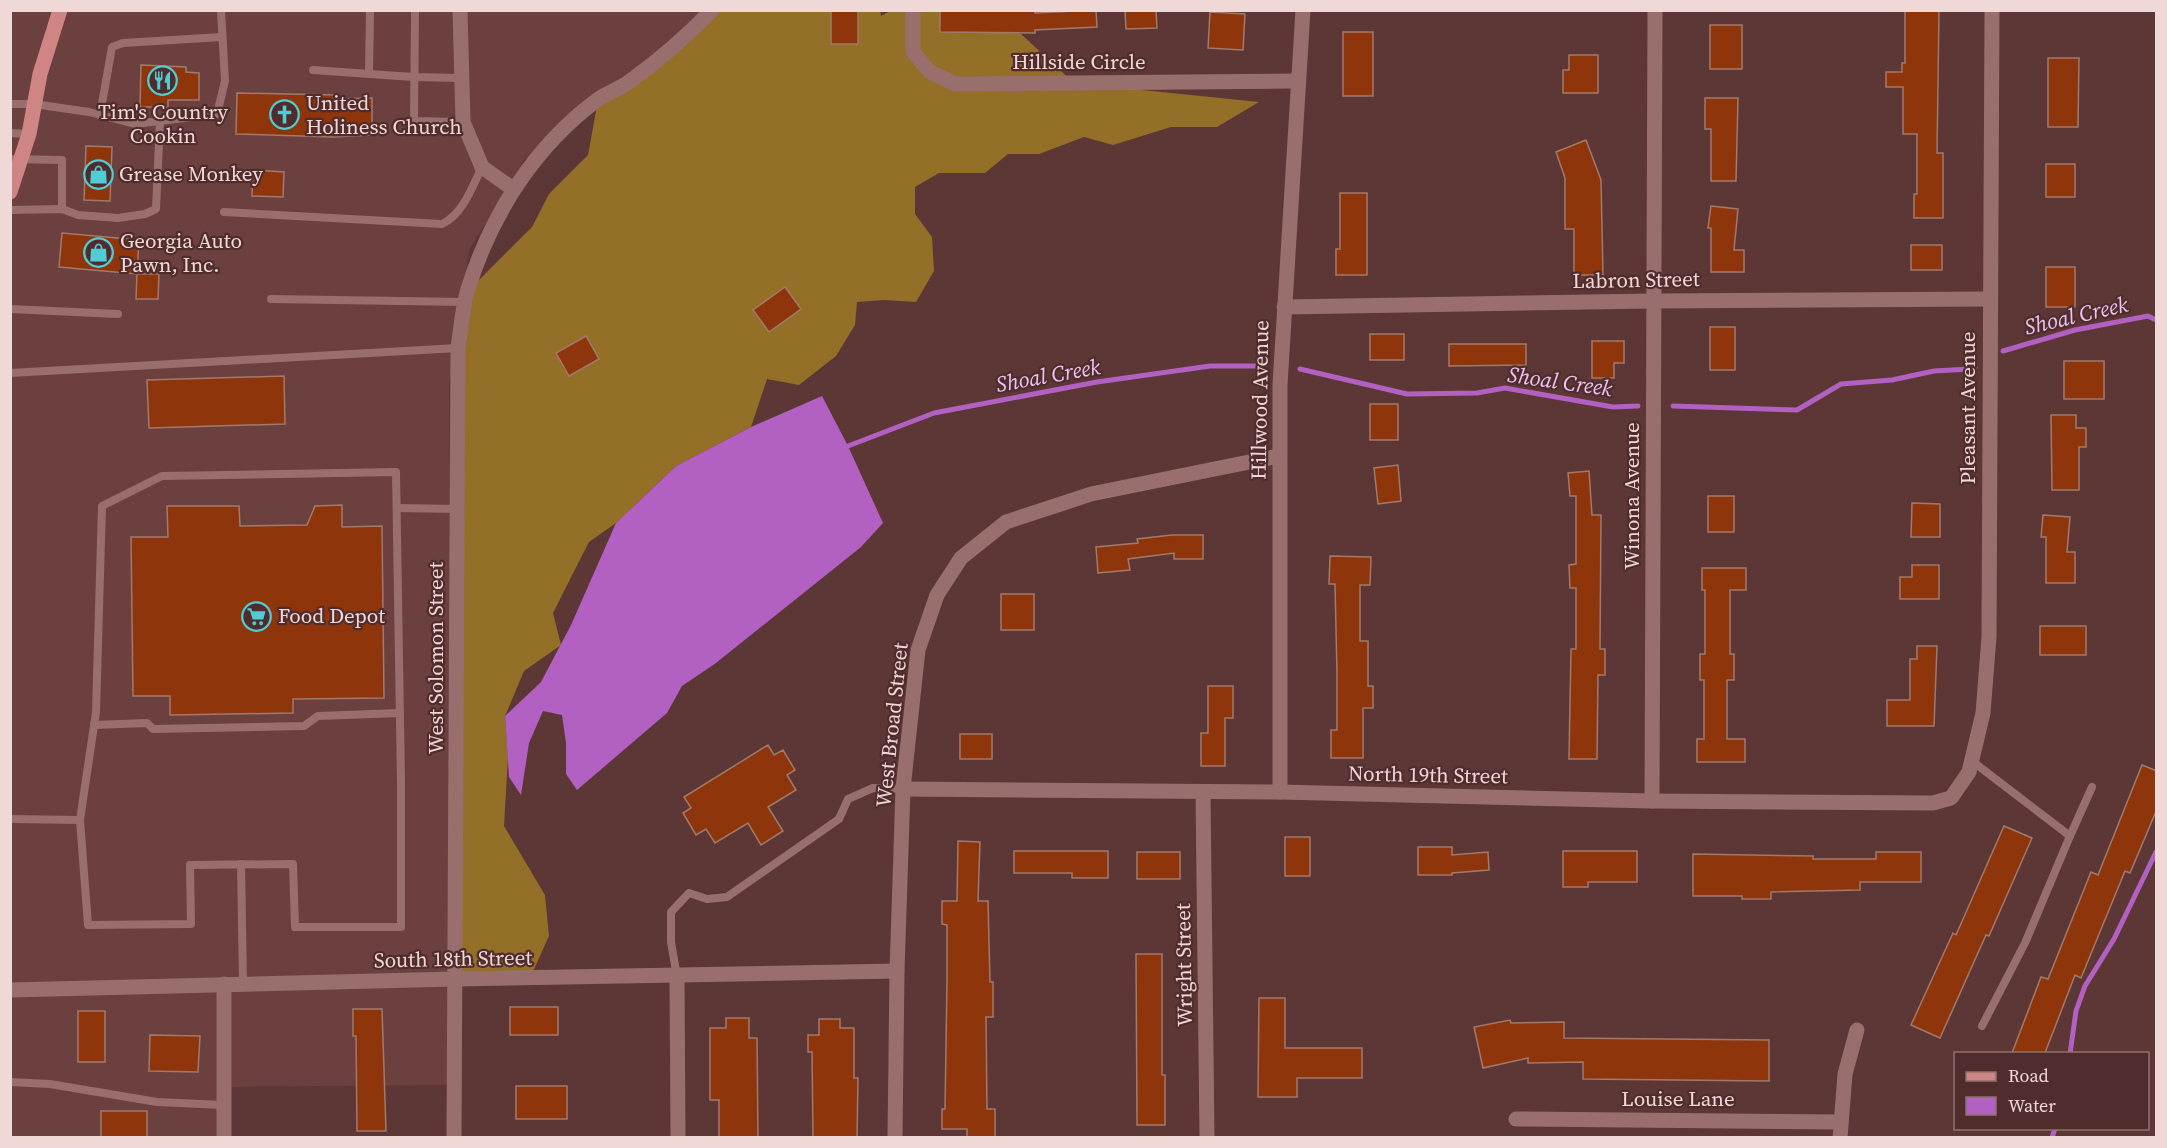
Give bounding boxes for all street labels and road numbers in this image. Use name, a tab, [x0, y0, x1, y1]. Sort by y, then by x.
street label: Hillside Circle	[1012, 47, 1146, 76]
street label: Labron Street	[1572, 264, 1700, 295]
street label: Hillwood Avenue	[1244, 320, 1275, 480]
street label: Pleasant Avenue	[1953, 332, 1982, 484]
street label: Winona Avenue	[1617, 422, 1646, 570]
street label: West Solomon Street	[421, 562, 450, 754]
street label: West Broad Street	[868, 641, 915, 809]
street label: North 19th Street	[1348, 759, 1508, 790]
street label: Wright Street	[1168, 903, 1199, 1027]
street label: South 18th Street	[374, 943, 533, 974]
street label: Louise Lane	[1621, 1084, 1735, 1113]

